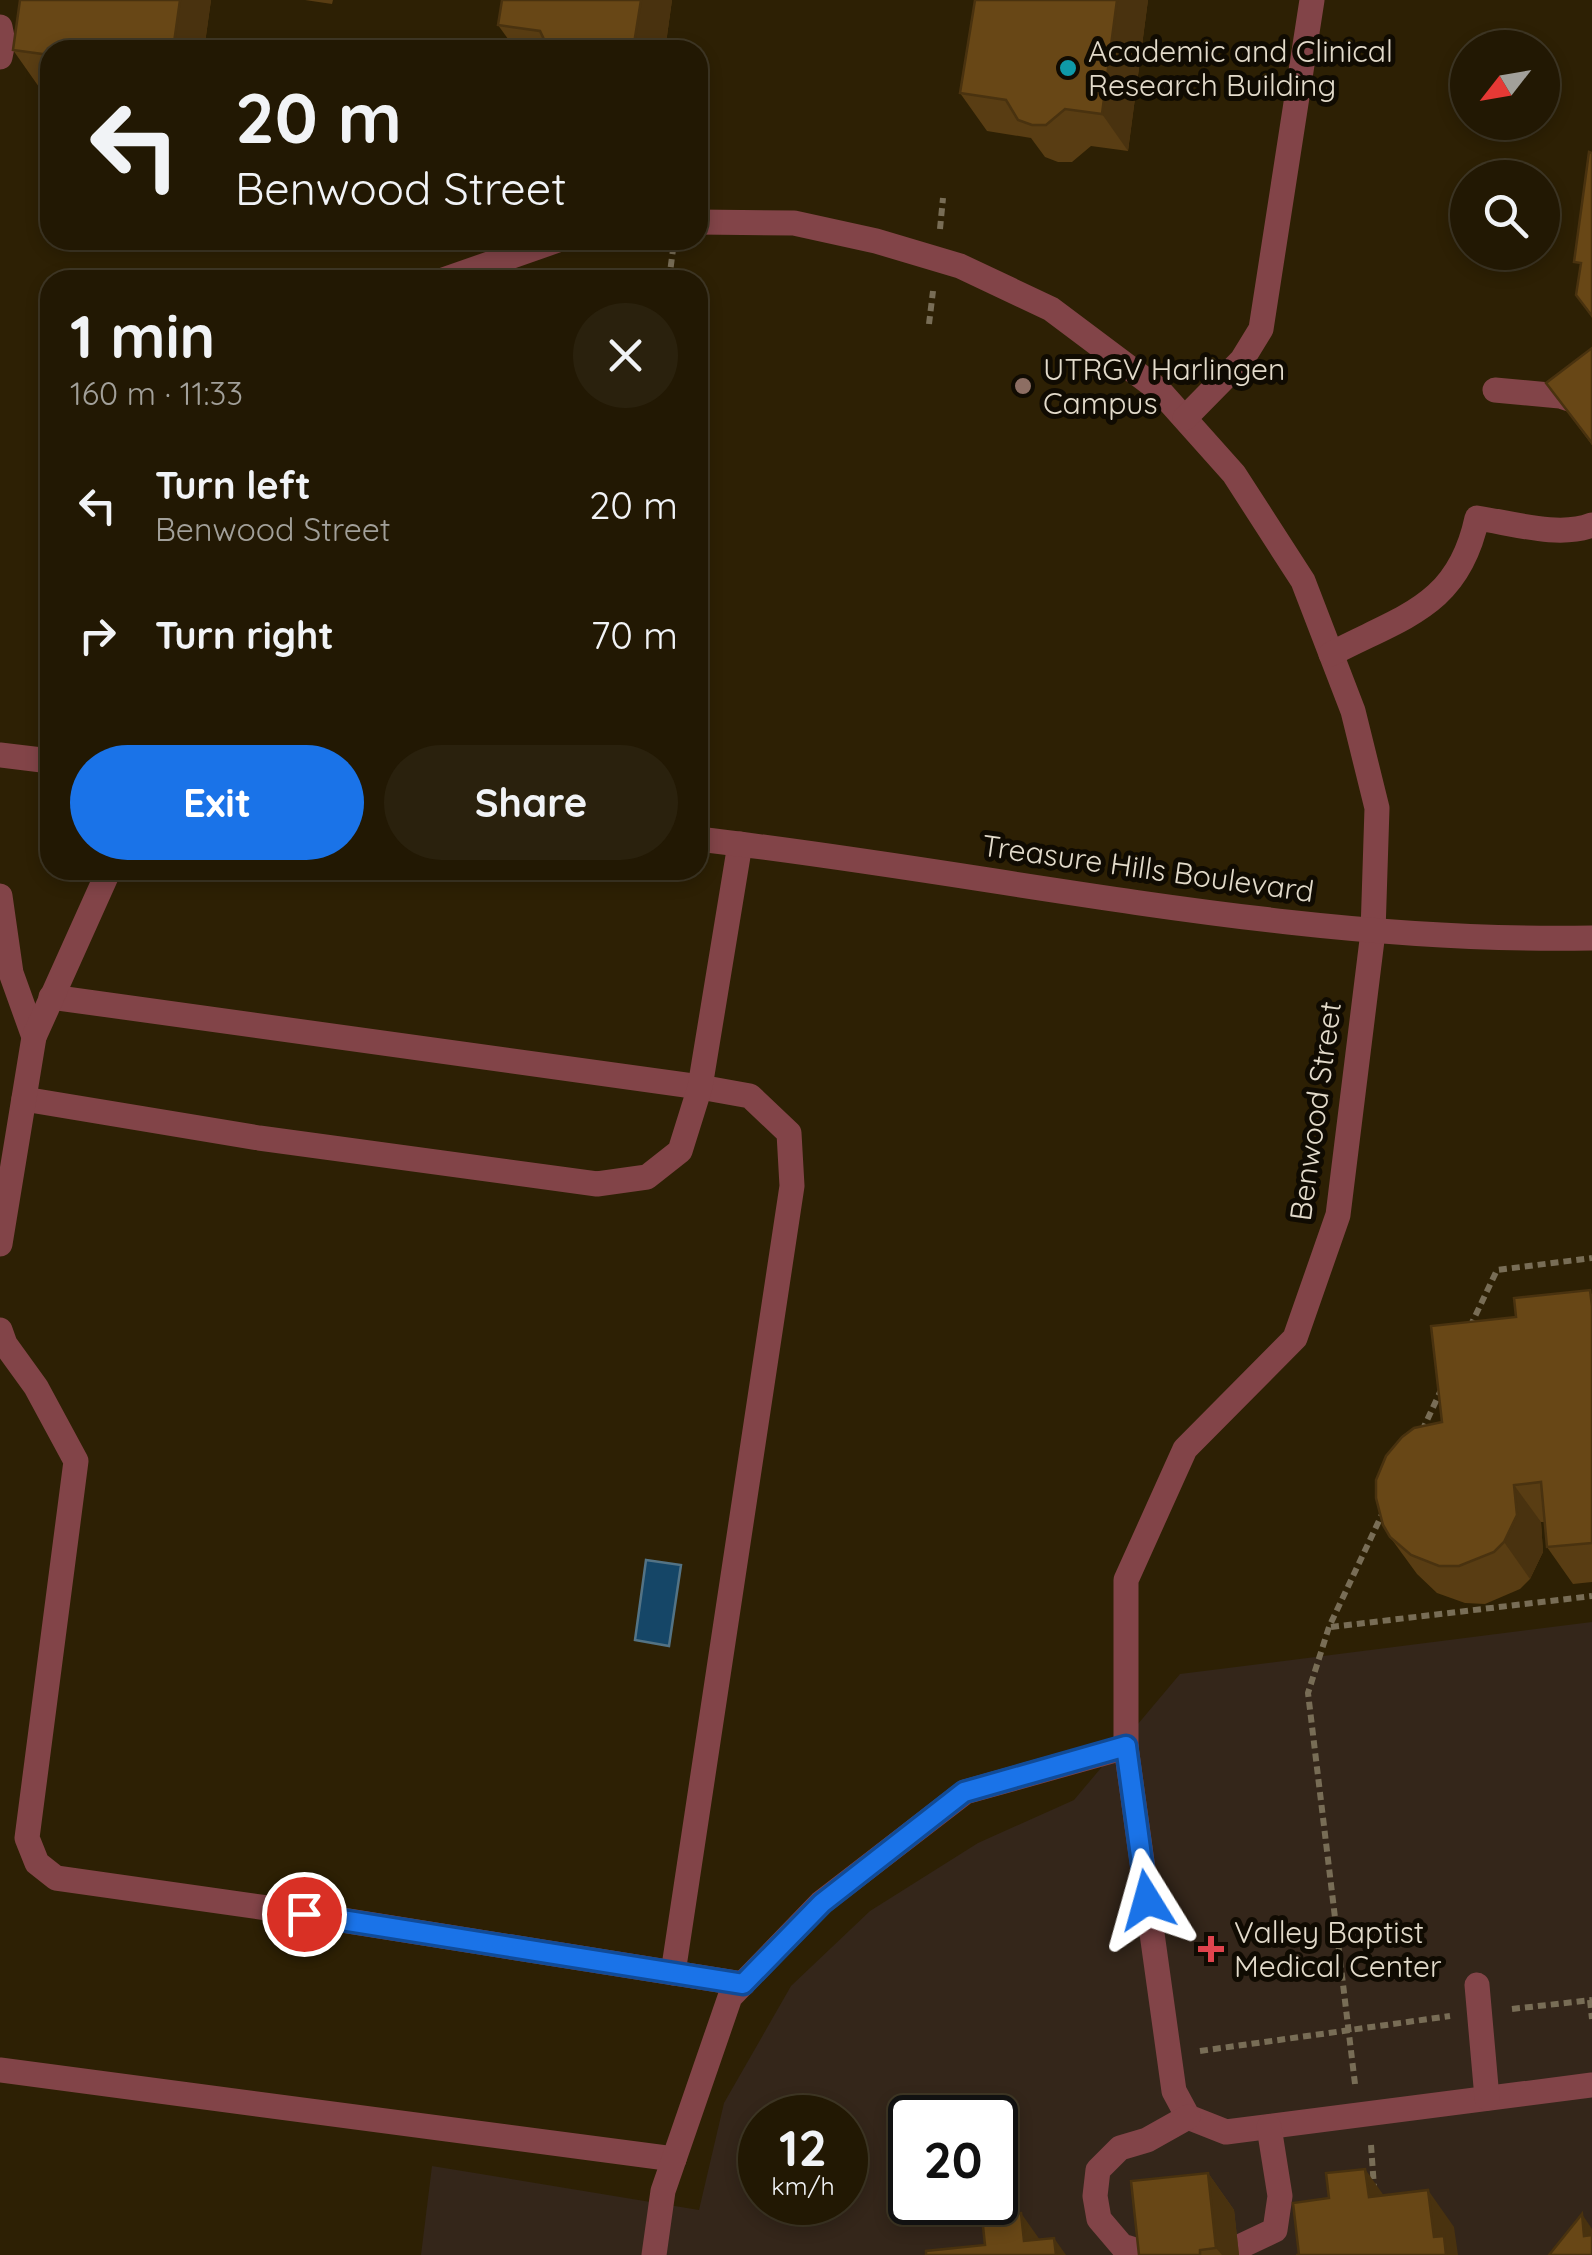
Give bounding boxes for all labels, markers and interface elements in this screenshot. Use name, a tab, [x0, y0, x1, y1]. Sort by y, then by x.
north arrow	[1450, 30, 1560, 140]
map controls	[1450, 30, 1560, 270]
place label: Academic and Clinical Research Building	[1088, 32, 1393, 104]
marker: Academic and Clinical Research Building	[1057, 57, 1079, 79]
text: 20 m	[235, 73, 402, 161]
icon: left	[70, 80, 200, 210]
text: Benwood Street	[235, 160, 566, 216]
button: search	[1450, 160, 1560, 270]
text: 1 min	[70, 298, 215, 373]
button: close	[573, 303, 678, 408]
place label: UTRGV Harlingen Campus	[1043, 350, 1285, 422]
text: 160 m · 11:33	[70, 373, 243, 413]
marker: UTRGV Harlingen Campus	[1012, 375, 1034, 397]
text: Turn left	[155, 461, 311, 509]
icon: left	[70, 478, 125, 533]
text: 20 m	[589, 481, 678, 529]
text: Benwood Street	[155, 509, 391, 549]
icon: right	[70, 608, 125, 663]
text: Turn right	[155, 611, 334, 659]
text: 70 m	[591, 611, 678, 659]
button: Exit	[70, 745, 364, 860]
button: Share	[384, 745, 678, 860]
street label: Treasure Hills Boulevard	[980, 826, 1316, 910]
street label: Benwood Street	[1281, 999, 1349, 1223]
position arrow	[1095, 1848, 1199, 1952]
pin	[262, 1872, 347, 1957]
icon: arrive	[277, 1887, 332, 1942]
place label: Valley Baptist Medical Center	[1234, 1913, 1442, 1985]
marker: Valley Baptist Medical Center	[1198, 1936, 1224, 1962]
speed limit sign: 20	[888, 2095, 1018, 2225]
text: 12	[779, 2116, 827, 2179]
text: km/h	[771, 2170, 835, 2201]

